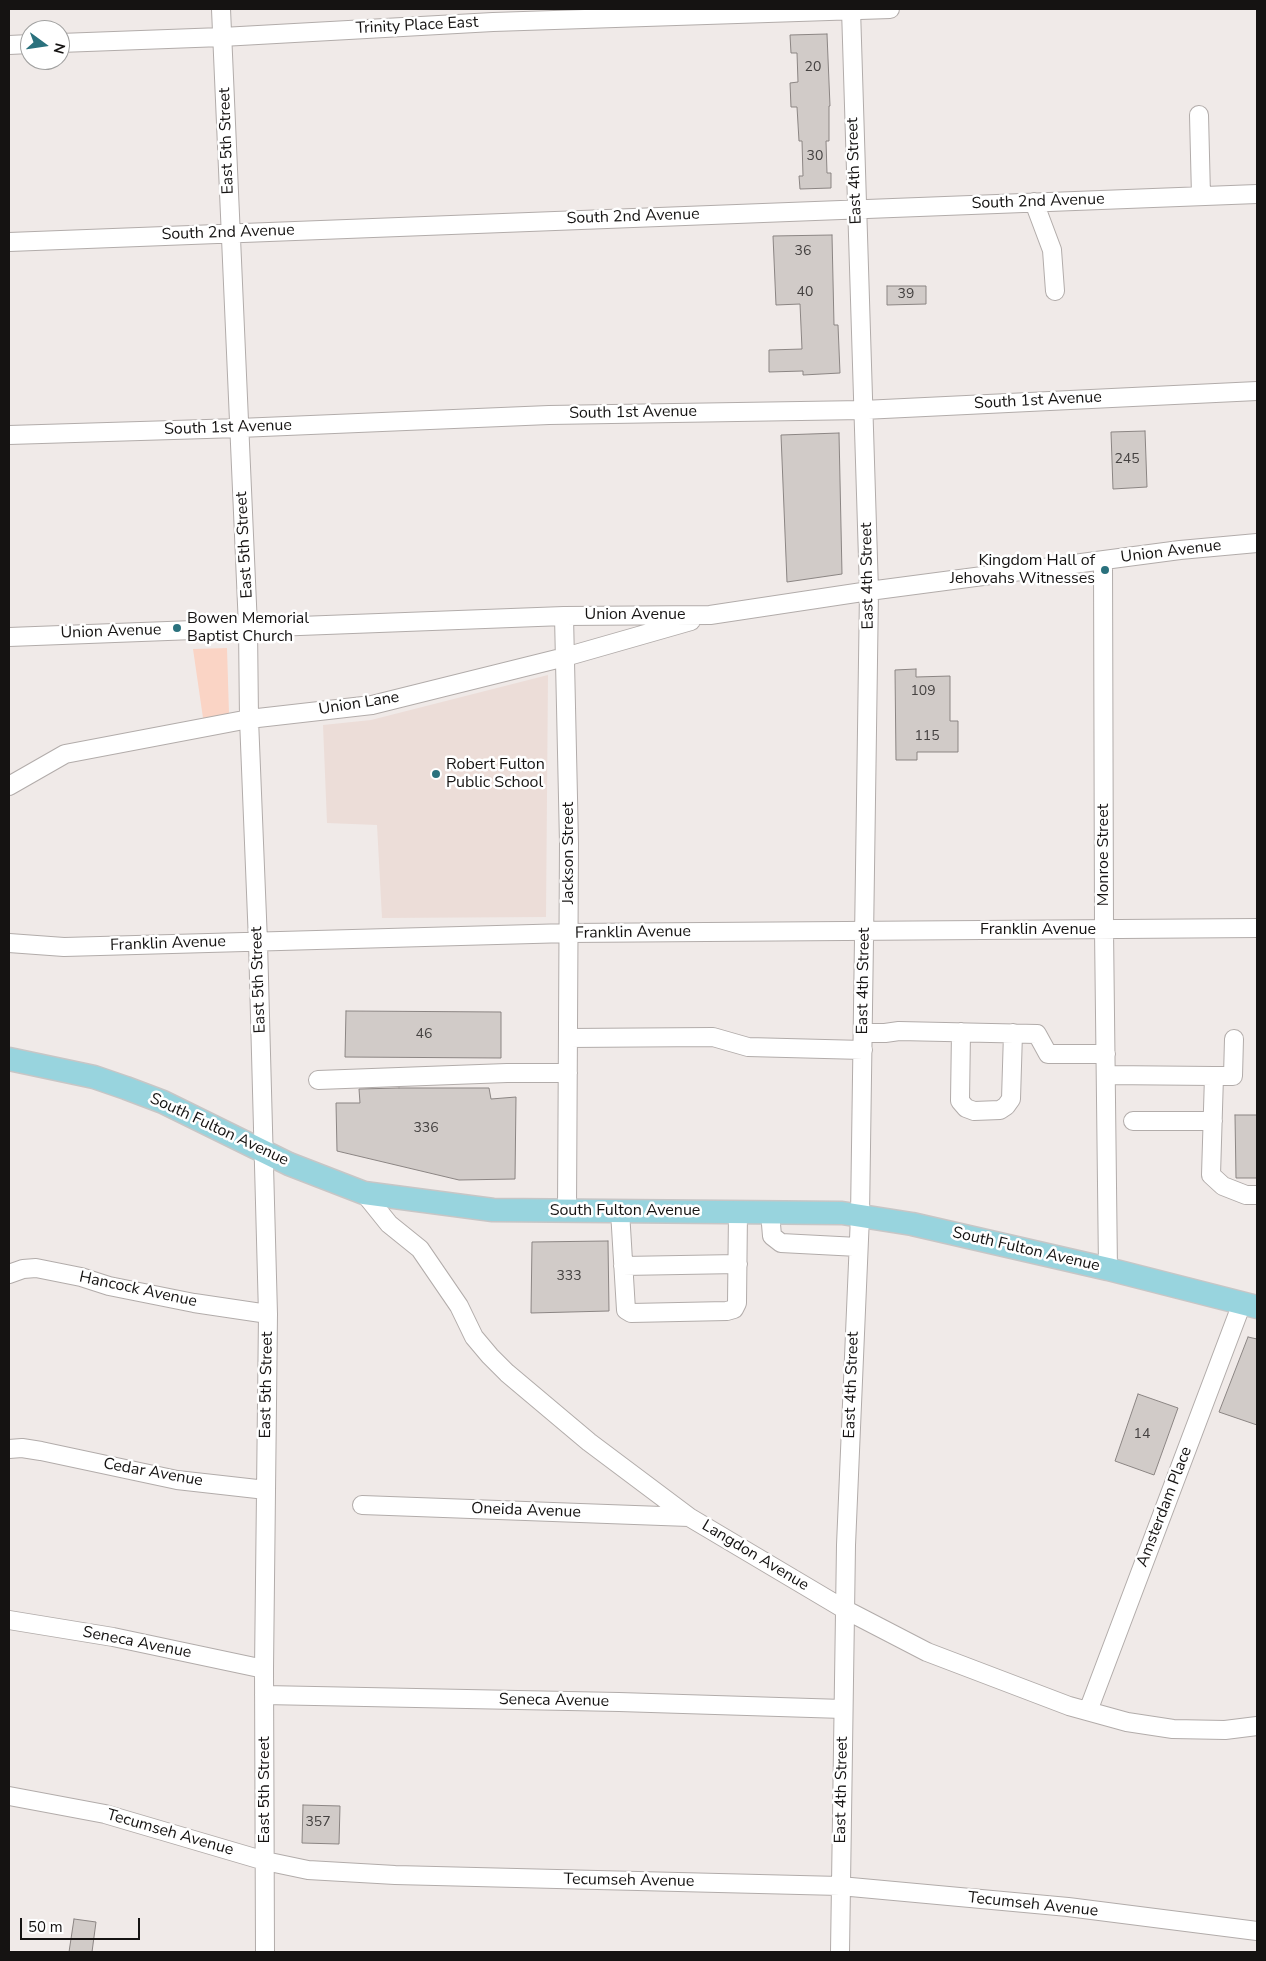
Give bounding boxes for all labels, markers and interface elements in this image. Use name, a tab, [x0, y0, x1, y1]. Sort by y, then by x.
street label: Trinity Place East	[355, 13, 479, 39]
north arrow	[20, 20, 70, 70]
text: N	[49, 41, 70, 56]
house number: 20	[805, 60, 821, 76]
street label: East 5th Street	[216, 87, 238, 195]
street label: East 4th Street	[844, 117, 866, 225]
house number: 30	[807, 149, 823, 165]
street label: South 2nd Avenue	[971, 190, 1105, 214]
street label: South 2nd Avenue	[566, 205, 700, 229]
street label: South 2nd Avenue	[161, 221, 295, 245]
house number: 36	[795, 244, 811, 260]
house number: 40	[797, 285, 813, 301]
house number: 39	[898, 287, 914, 303]
street label: South 1st Avenue	[974, 388, 1102, 414]
street label: South 1st Avenue	[569, 402, 697, 424]
street label: South 1st Avenue	[164, 416, 292, 440]
house number: 245	[1114, 452, 1140, 468]
street label: East 5th Street	[233, 491, 257, 599]
street label: East 4th Street	[857, 522, 879, 630]
street label: Union Avenue	[1120, 536, 1222, 568]
place label: Kingdom Hall of Jehovahs Witnesses	[950, 551, 1095, 589]
marker: Kingdom Hall of Jehovahs Witnesses	[1099, 564, 1111, 576]
street label: Union Avenue	[585, 605, 685, 625]
place label: Bowen Memorial Baptist Church	[187, 609, 309, 647]
street label: Union Avenue	[60, 621, 162, 643]
marker: Bowen Memorial Baptist Church	[171, 622, 183, 634]
house number: 109	[910, 684, 936, 700]
street label: Union Lane	[317, 688, 401, 720]
house number: 115	[914, 729, 940, 745]
place label: Robert Fulton Public School	[446, 755, 545, 793]
marker: Robert Fulton Public School	[430, 768, 442, 780]
street label: Jackson Street	[559, 802, 579, 904]
street label: Monroe Street	[1094, 804, 1114, 906]
street label: Franklin Avenue	[980, 920, 1096, 940]
street label: Franklin Avenue	[575, 922, 691, 944]
street label: East 5th Street	[248, 926, 270, 1034]
street label: East 4th Street	[853, 927, 875, 1035]
street label: Franklin Avenue	[110, 932, 226, 956]
house number: 46	[416, 1027, 432, 1043]
street label: South Fulton Avenue	[147, 1089, 291, 1171]
house number: 336	[413, 1121, 439, 1137]
street label: South Fulton Avenue	[550, 1201, 700, 1221]
street label: South Fulton Avenue	[950, 1224, 1102, 1276]
street label: Hancock Avenue	[77, 1268, 199, 1312]
house number: 333	[556, 1269, 582, 1285]
street label: East 5th Street	[256, 1331, 278, 1439]
street label: East 4th Street	[841, 1331, 863, 1439]
house number: 14	[1134, 1427, 1150, 1443]
street label: Amsterdam Place	[1133, 1444, 1197, 1570]
street label: Cedar Avenue	[102, 1455, 204, 1491]
street label: Oneida Avenue	[471, 1499, 581, 1523]
street label: Langdon Avenue	[698, 1516, 812, 1596]
street label: Seneca Avenue	[81, 1623, 193, 1663]
street label: Seneca Avenue	[499, 1690, 609, 1712]
street label: East 5th Street	[255, 1736, 275, 1844]
street label: East 4th Street	[831, 1736, 853, 1844]
street label: Tecumseh Avenue	[104, 1806, 236, 1860]
house number: 357	[305, 1815, 331, 1831]
street label: Tecumseh Avenue	[563, 1870, 695, 1892]
street label: Tecumseh Avenue	[967, 1889, 1099, 1921]
scale bar	[22, 1908, 142, 1940]
text: 50 m	[28, 1917, 63, 1937]

